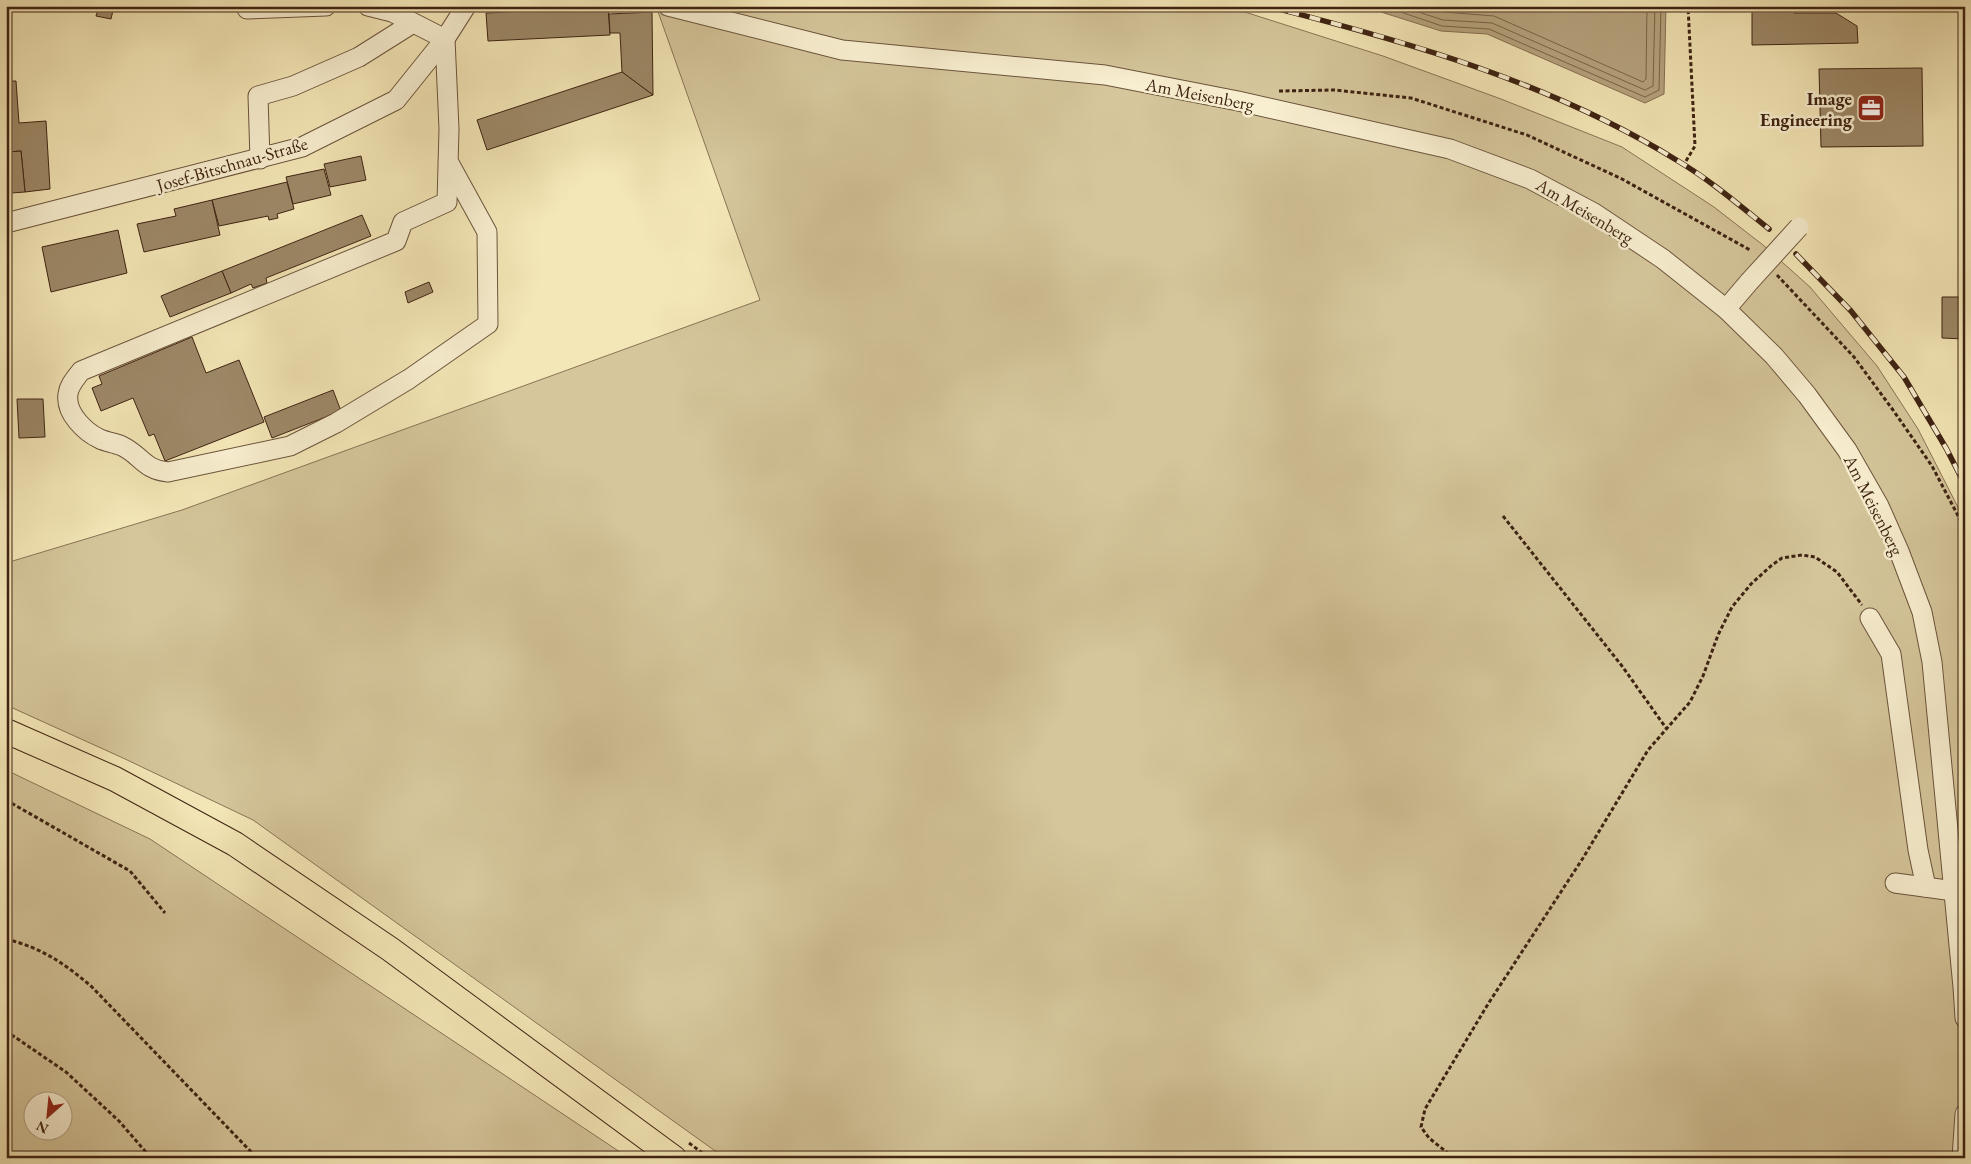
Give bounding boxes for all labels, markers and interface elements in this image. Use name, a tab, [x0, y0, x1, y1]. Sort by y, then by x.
street label: Am Meisenberg	[1143, 72, 1256, 116]
place label: Image Engineering	[1760, 87, 1853, 131]
office icon: Image Engineering	[1856, 93, 1886, 123]
street label: Josef-Bitschnau-Straße	[152, 131, 310, 197]
street label: Am Meisenberg	[1531, 172, 1638, 249]
street label: Am Meisenberg	[1838, 450, 1909, 559]
north arrow	[22, 1092, 72, 1142]
text: N	[32, 1117, 51, 1138]

